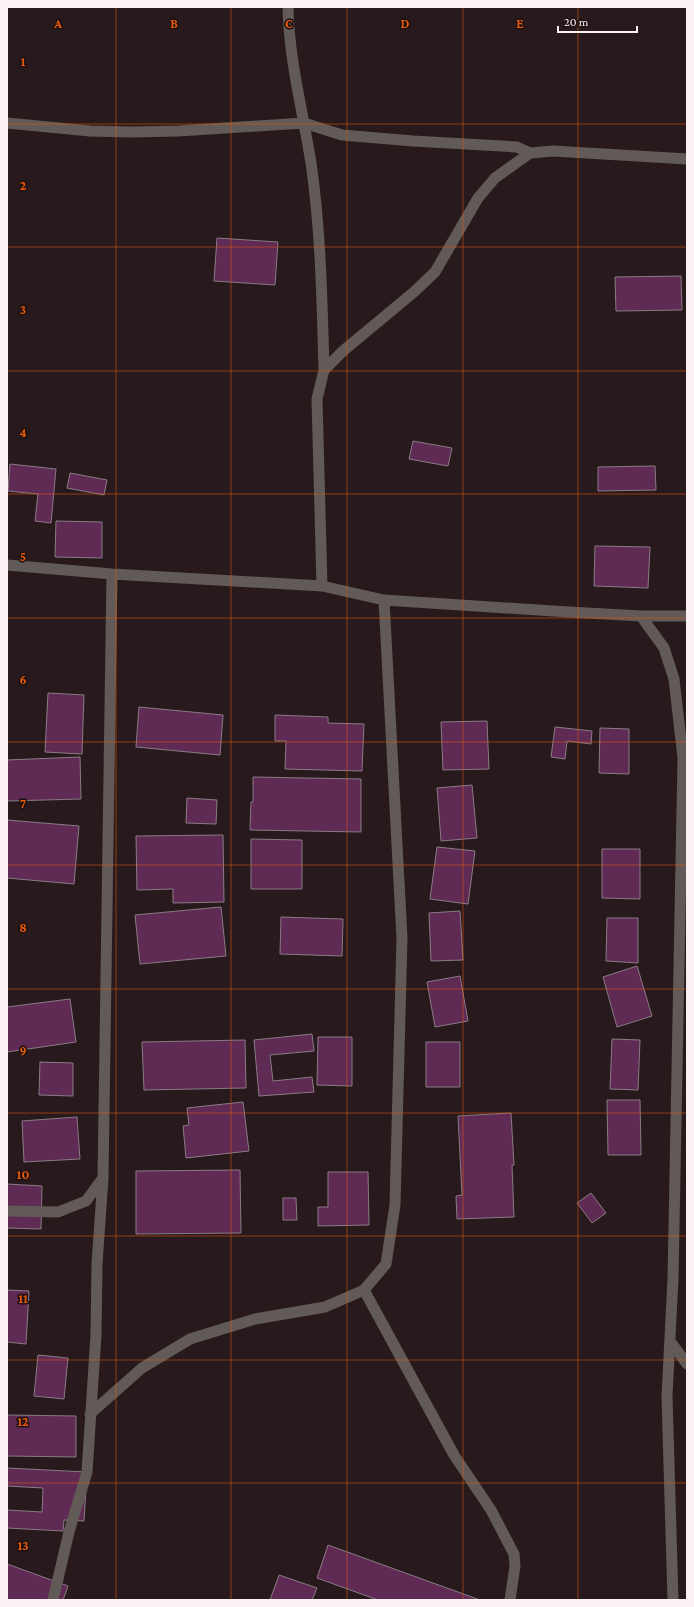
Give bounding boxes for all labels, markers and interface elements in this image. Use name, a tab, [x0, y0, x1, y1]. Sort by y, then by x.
scale bar	[558, 8, 637, 34]
text: 20 m	[564, 15, 589, 29]
text: A	[53, 16, 62, 31]
text: B	[170, 16, 178, 31]
text: C	[285, 16, 293, 31]
text: D	[401, 16, 410, 31]
text: E	[516, 16, 524, 31]
text: 1	[21, 54, 26, 69]
text: 2	[20, 178, 27, 193]
text: 3	[20, 302, 26, 317]
text: 4	[19, 425, 27, 440]
text: 5	[20, 549, 26, 564]
text: 6	[19, 672, 27, 687]
text: 7	[20, 796, 26, 811]
text: 8	[19, 920, 27, 935]
text: 9	[19, 1043, 27, 1058]
text: 10	[17, 1167, 29, 1182]
text: 11	[18, 1291, 28, 1306]
text: 12	[17, 1414, 29, 1429]
text: 13	[17, 1538, 29, 1553]

